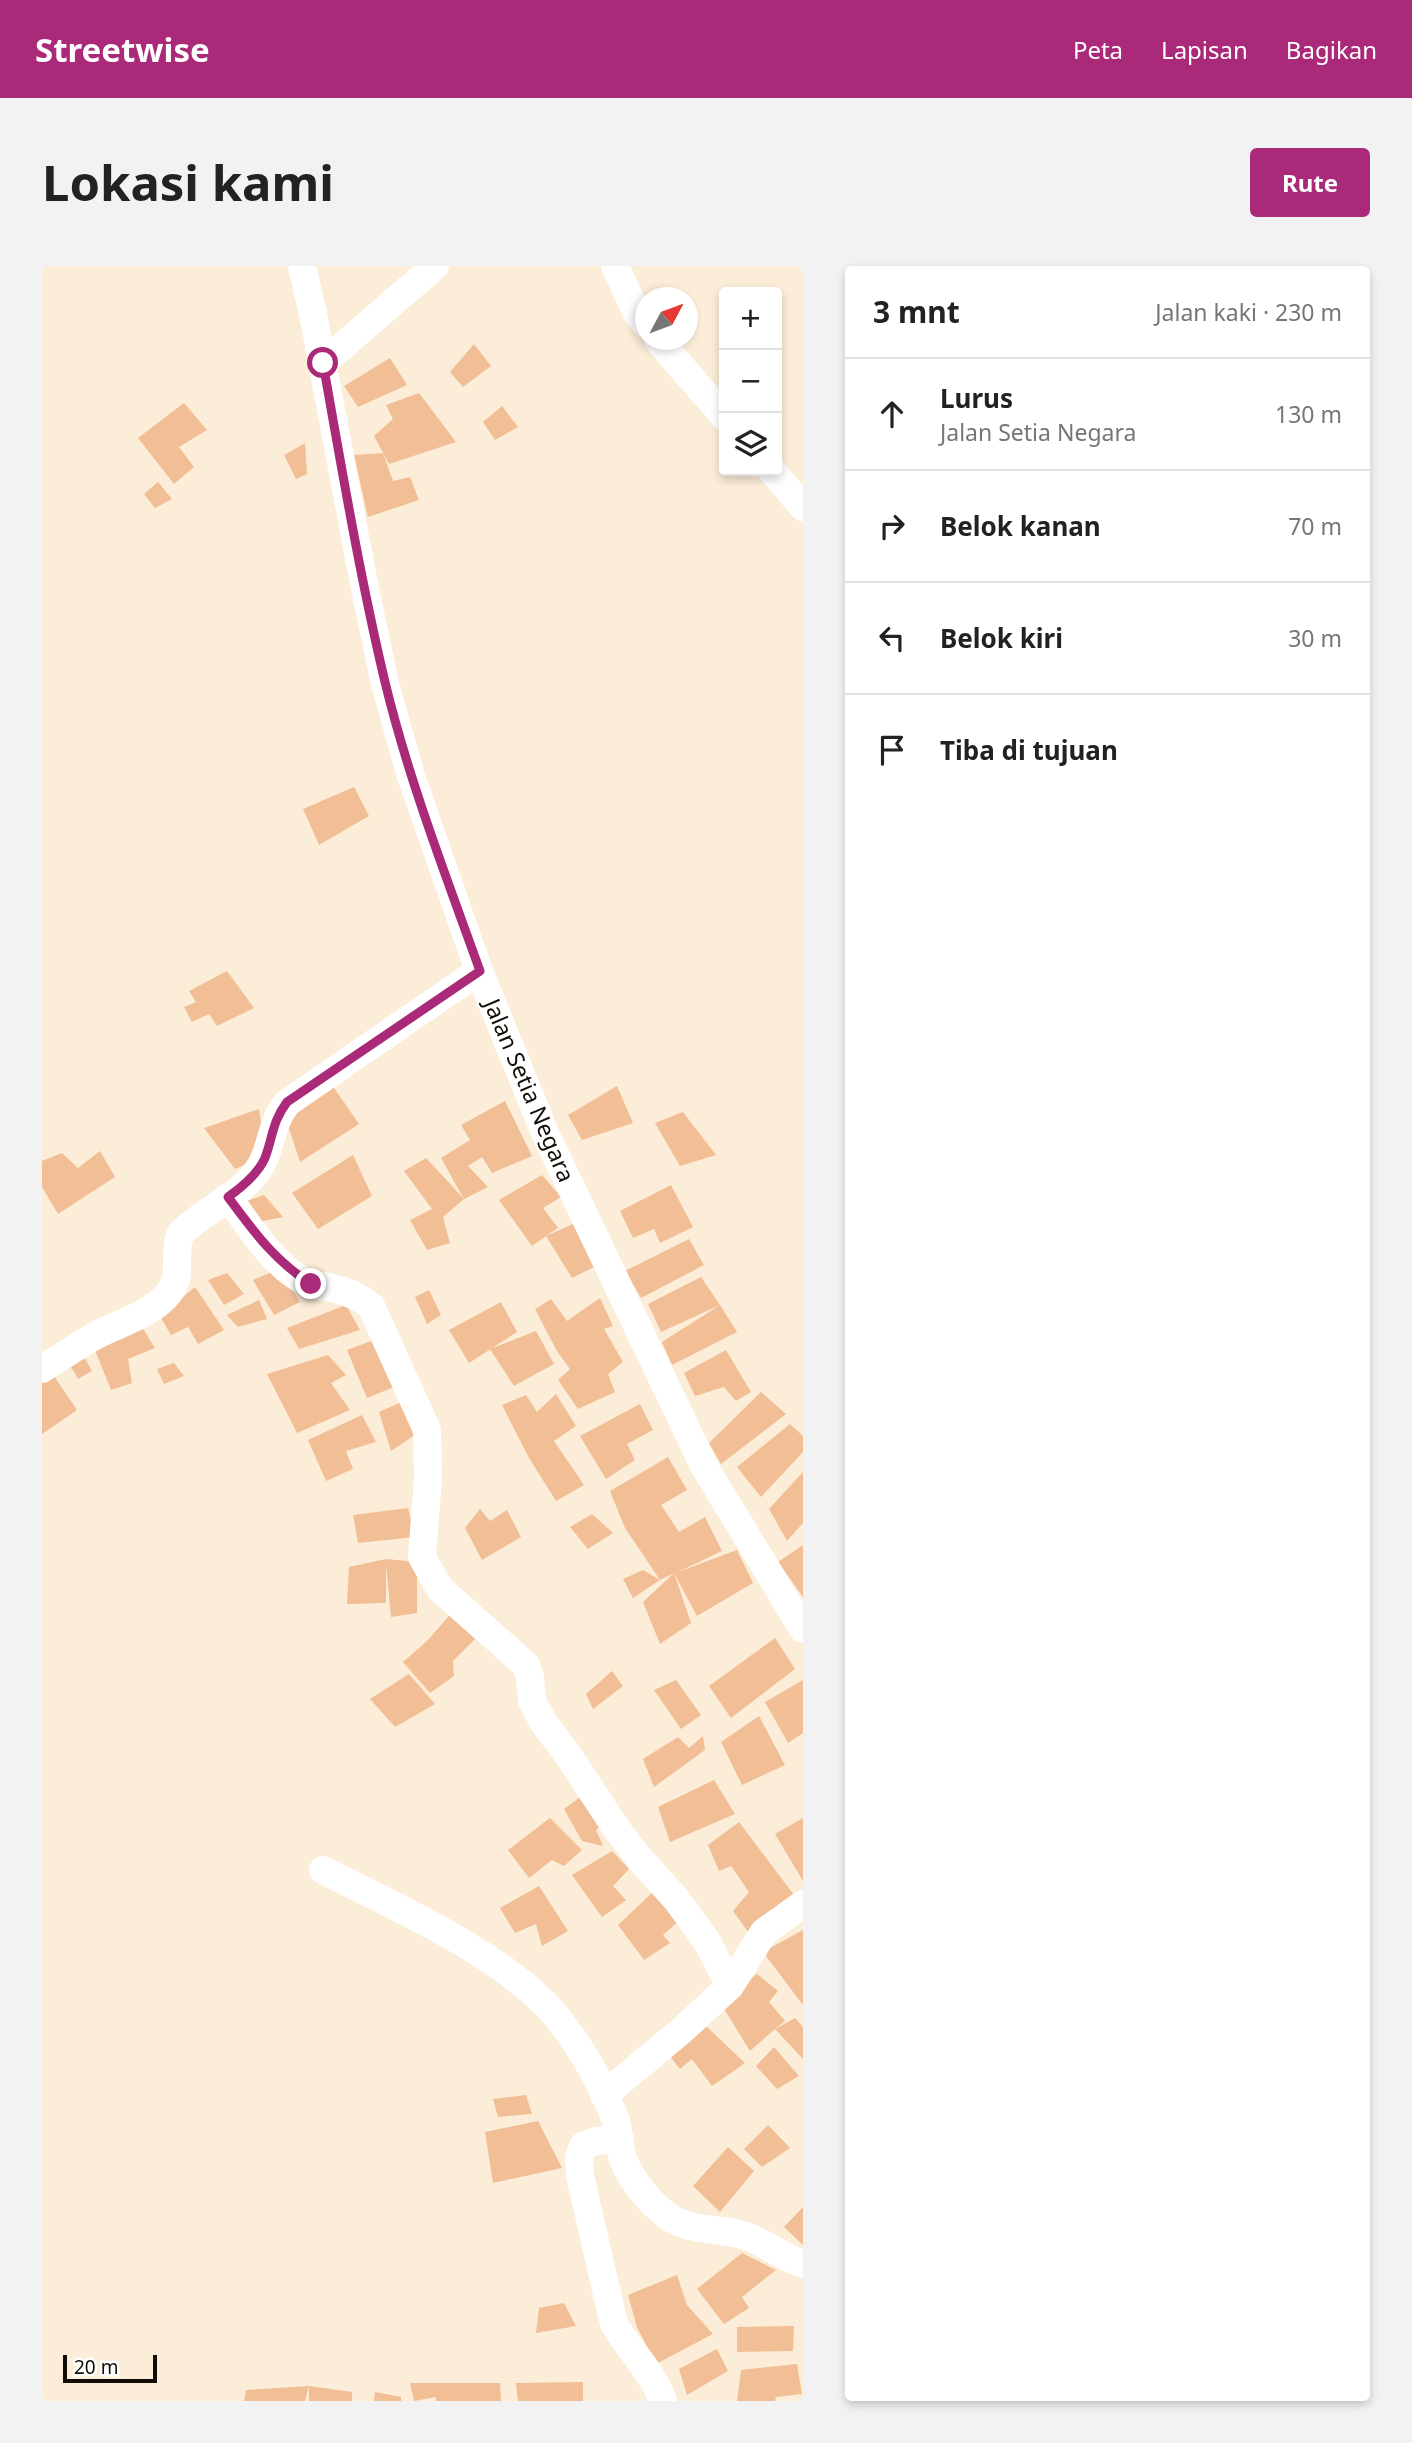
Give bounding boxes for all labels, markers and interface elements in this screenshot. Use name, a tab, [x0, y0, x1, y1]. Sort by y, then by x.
text: Streetwise	[35, 27, 210, 72]
text: Peta	[1073, 33, 1123, 66]
text: Lapisan	[1161, 33, 1248, 66]
text: Bagikan	[1286, 33, 1377, 66]
button: Rute	[1250, 148, 1370, 217]
text: Lokasi kami	[42, 149, 334, 215]
north arrow	[635, 287, 698, 350]
map controls	[719, 287, 782, 476]
button: +	[719, 287, 782, 350]
text: 3 mnt	[873, 291, 960, 332]
text: Jalan kaki · 230 m	[1155, 296, 1342, 328]
route start	[307, 347, 338, 378]
button: −	[719, 350, 782, 413]
text: Lurus	[940, 380, 1013, 416]
icon: ahead	[873, 395, 911, 433]
text: 130 m	[1275, 398, 1342, 430]
button: layers	[719, 413, 782, 476]
text: Jalan Setia Negara	[940, 416, 1136, 448]
icon: right	[873, 507, 911, 545]
text: Belok kanan	[940, 508, 1101, 544]
text: 70 m	[1288, 510, 1342, 542]
icon: left	[873, 619, 911, 657]
text: Belok kiri	[940, 620, 1063, 656]
text: 30 m	[1288, 622, 1342, 654]
icon: arrive	[873, 731, 911, 769]
text: Tiba di tujuan	[940, 732, 1118, 768]
street label: Jalan Setia Negara	[476, 992, 583, 1187]
route end	[295, 1268, 326, 1299]
scale bar	[63, 2352, 158, 2384]
text: 20 m	[74, 2354, 118, 2380]

